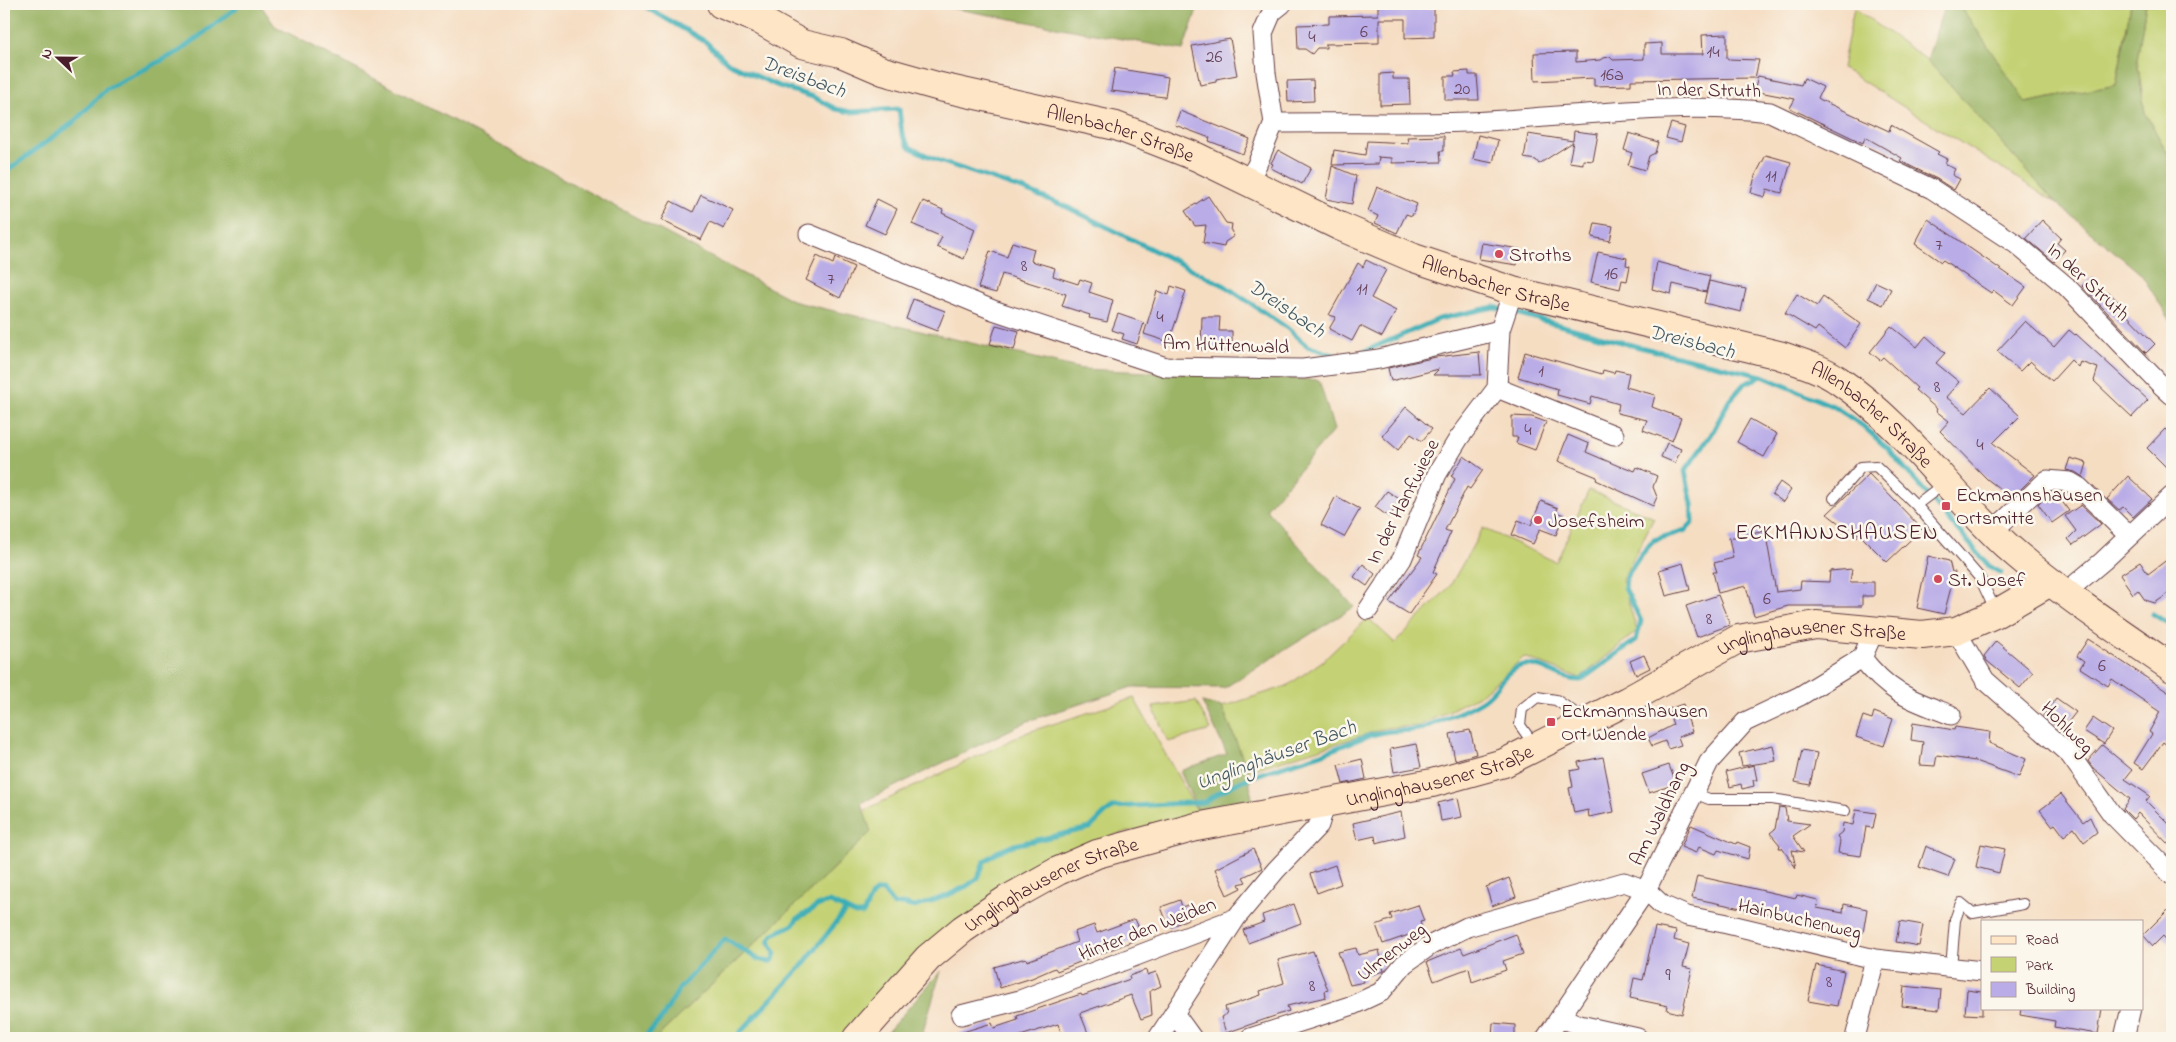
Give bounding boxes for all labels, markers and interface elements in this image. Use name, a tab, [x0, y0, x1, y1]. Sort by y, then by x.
house number: 6	[1360, 20, 1368, 46]
house number: 4	[1308, 25, 1316, 51]
north arrow	[32, 32, 82, 82]
house number: 14	[1706, 40, 1720, 66]
text: N	[36, 45, 59, 62]
house number: 26	[1206, 45, 1223, 71]
water label: Dreisbach	[757, 49, 851, 107]
house number: 16a	[1600, 63, 1624, 89]
street label: In der Struth	[1657, 76, 1761, 107]
house number: 20	[1454, 77, 1471, 103]
street label: Allenbacher Straße	[1043, 99, 1198, 172]
house number: 11	[1765, 164, 1777, 190]
house number: 7	[1935, 233, 1943, 259]
street label: In der Struth	[2039, 237, 2135, 329]
place label: Stroths	[1509, 242, 1572, 271]
marker: Stroths	[1493, 248, 1505, 260]
street label: Allenbacher Straße	[1417, 250, 1573, 321]
house number: 8	[1021, 254, 1028, 280]
house number: 16	[1604, 262, 1618, 288]
house number: 7	[827, 267, 835, 293]
water label: Dreisbach	[1241, 273, 1331, 347]
house number: 11	[1356, 277, 1368, 303]
house number: 4	[1156, 305, 1164, 331]
water label: Dreisbach	[1645, 318, 1739, 368]
street label: Am Hüttenwald	[1162, 330, 1290, 363]
street label: Allenbacher Straße	[1806, 356, 1939, 476]
house number: 1	[1538, 359, 1544, 385]
house number: 8	[1934, 375, 1941, 401]
house number: 4	[1524, 418, 1532, 444]
house number: 4	[1976, 433, 1984, 459]
street label: In der Hanfwiese	[1360, 434, 1448, 570]
place label: Eckmannshausen Ortsmitte	[1956, 482, 2103, 534]
marker: Eckmannshausen Ortsmitte	[1940, 500, 1952, 512]
place label: Josefsheim	[1548, 508, 1644, 537]
marker: Josefsheim	[1532, 514, 1544, 526]
district label: ECKMANNSHAUSEN	[1735, 518, 1939, 550]
place label: St. Josef	[1948, 567, 2026, 596]
marker: St. Josef	[1932, 573, 1944, 585]
house number: 6	[1763, 587, 1771, 613]
house number: 8	[1706, 607, 1713, 633]
street label: Unglinghausener Straße	[1712, 612, 1907, 665]
house number: 6	[2098, 654, 2106, 680]
street label: Hohlweg	[2032, 695, 2100, 763]
place label: Eckmannshausen Ort Wende	[1561, 698, 1708, 750]
water label: Unglinghäuser Bach	[1193, 713, 1362, 800]
marker: Eckmannshausen Ort Wende	[1545, 716, 1557, 728]
street label: Unglinghausener Straße	[1344, 739, 1539, 816]
street label: Am Waldhang	[1623, 757, 1700, 872]
street label: Unglinghausener Straße	[959, 831, 1142, 941]
street label: Hinter den Weiden	[1075, 891, 1221, 970]
street label: Hainbuchenweg	[1735, 892, 1864, 950]
street label: Ulmenweg	[1352, 916, 1434, 990]
legend	[1981, 920, 2144, 1010]
text: Road	[2026, 929, 2059, 951]
text: Park	[2026, 955, 2054, 977]
house number: 9	[1665, 963, 1671, 989]
house number: 8	[1826, 970, 1833, 996]
house number: 8	[1309, 974, 1316, 1000]
text: Building	[2025, 979, 2075, 1002]

